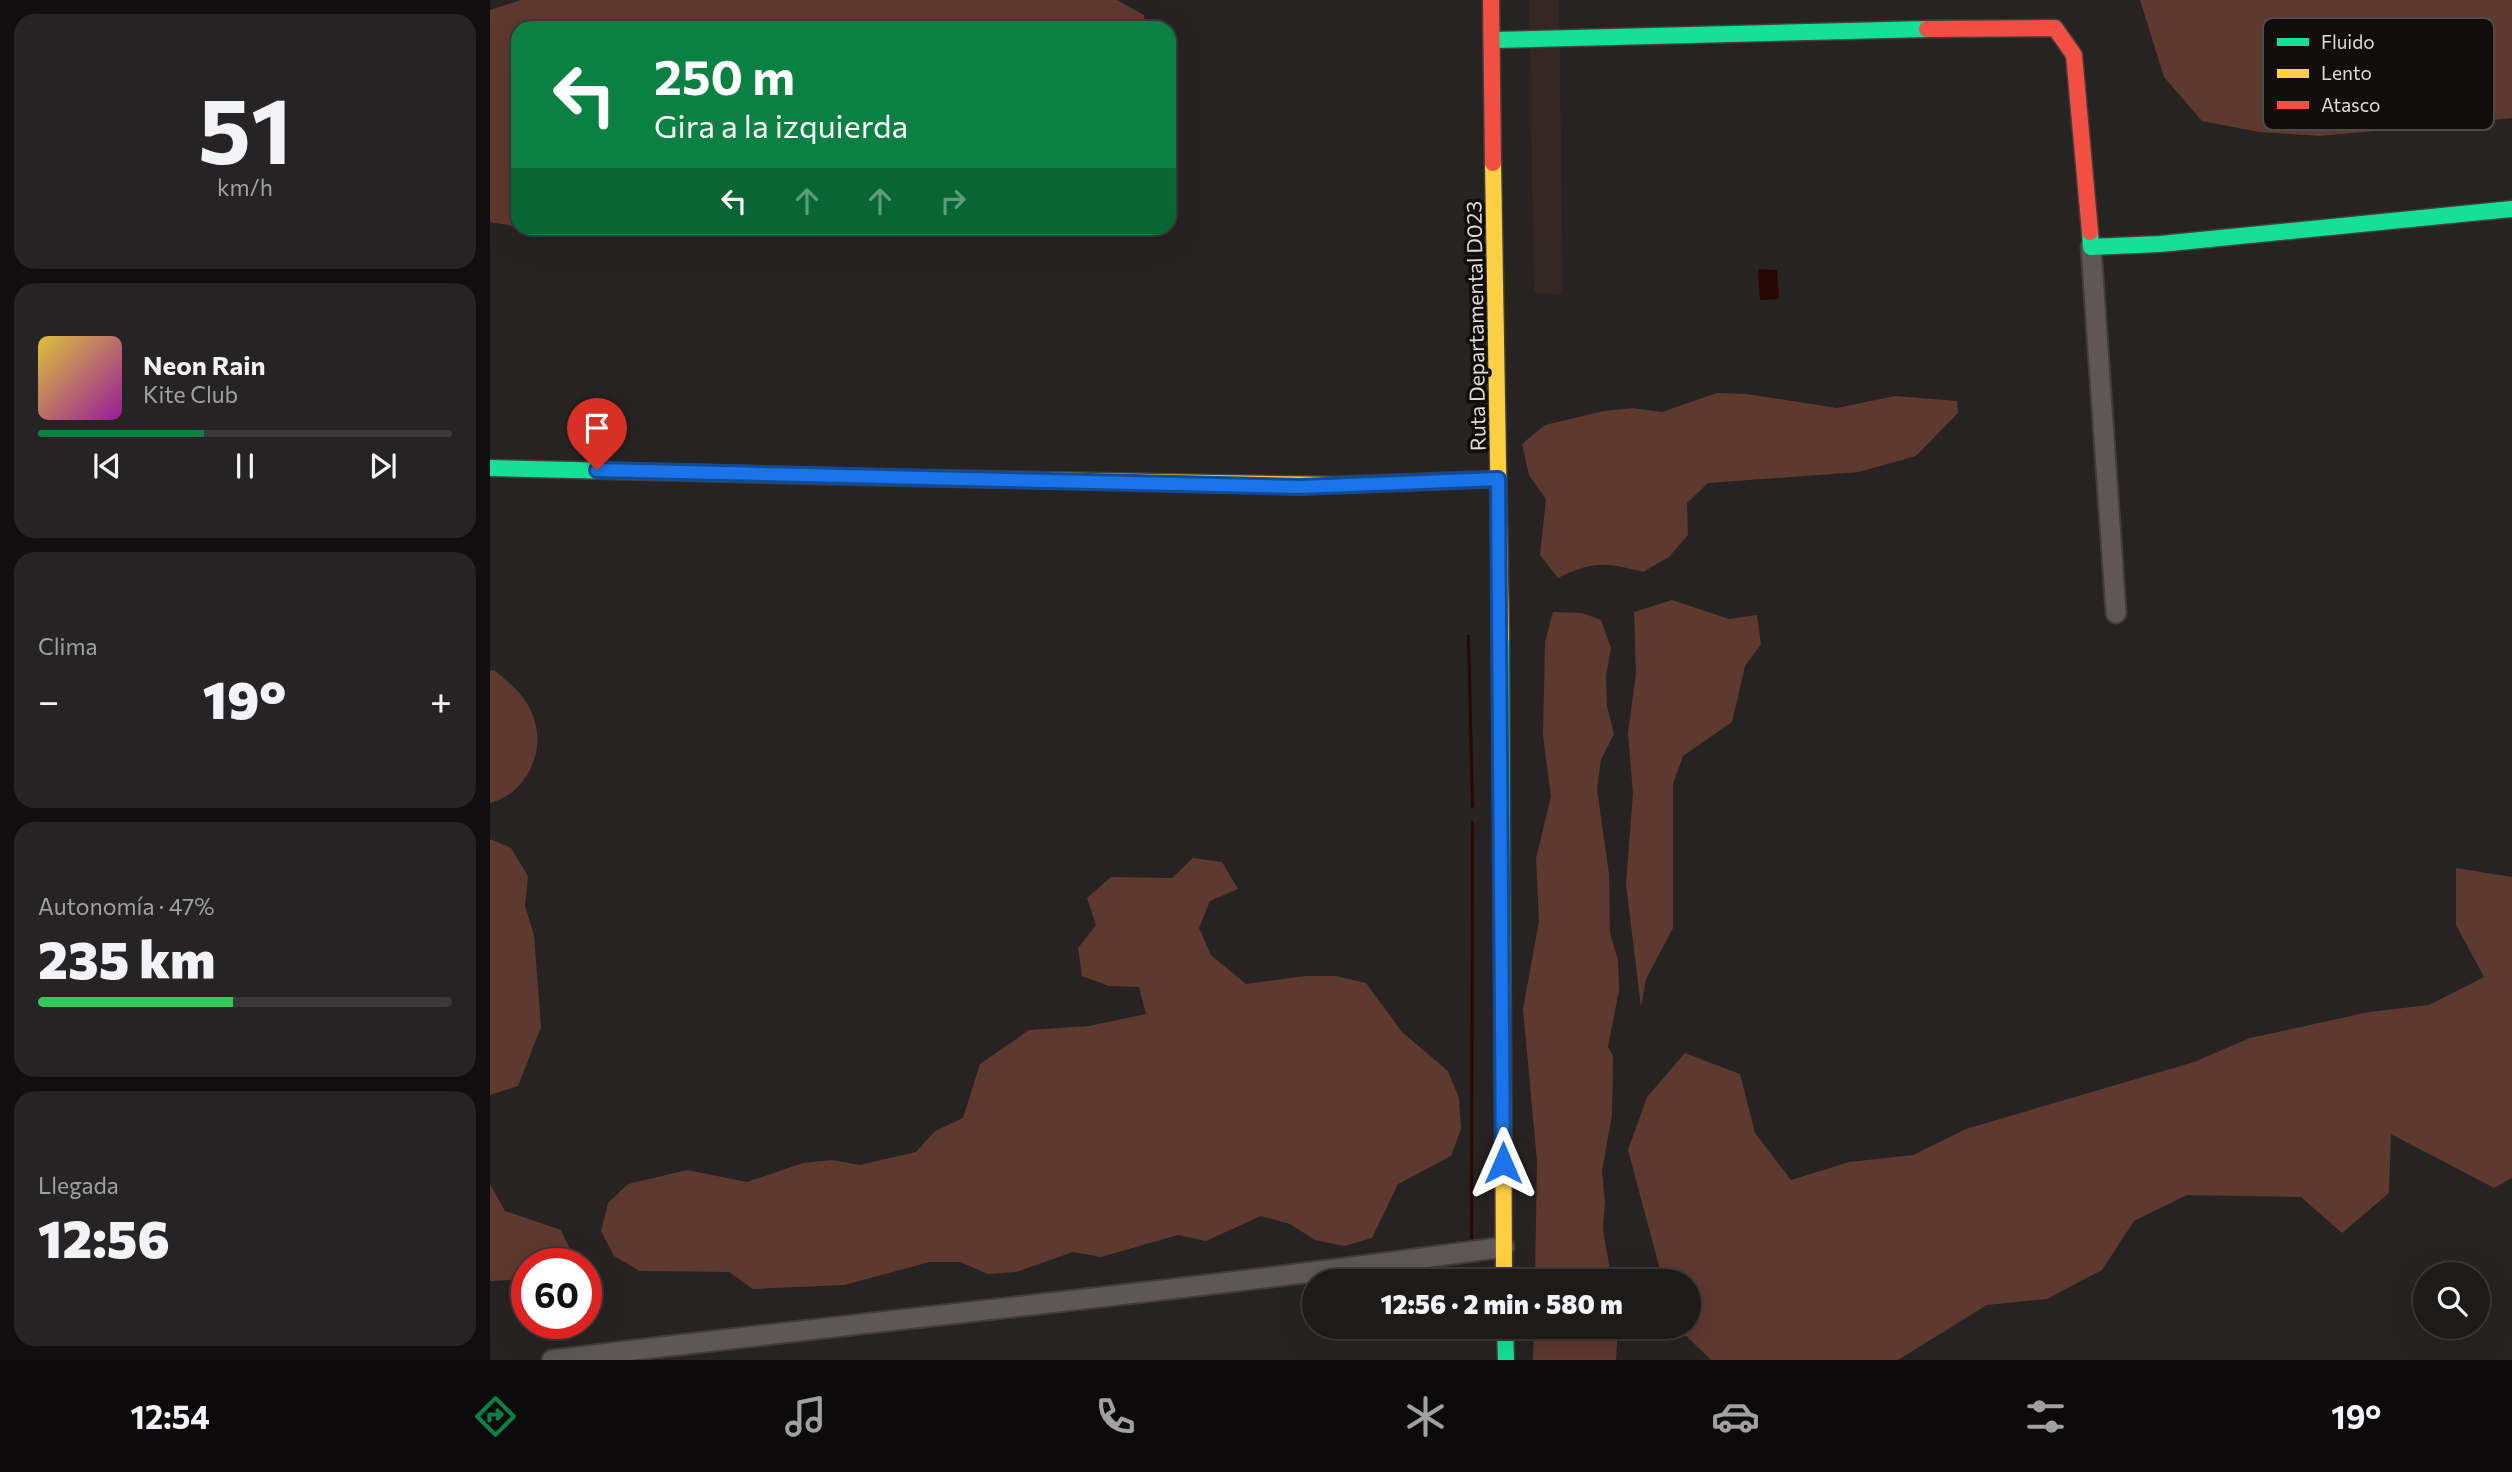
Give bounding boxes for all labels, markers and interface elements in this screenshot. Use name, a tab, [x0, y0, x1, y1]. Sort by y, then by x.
legend	[2263, 18, 2494, 130]
text: Fluido	[2321, 30, 2375, 53]
text: 250 m	[654, 45, 795, 105]
icon: left	[539, 49, 630, 140]
text: Lento	[2321, 61, 2372, 84]
text: 51	[198, 71, 292, 183]
text: Atasco	[2321, 93, 2380, 116]
text: Gira a la izquierda	[654, 105, 908, 145]
text: km/h	[217, 173, 273, 201]
icon: left	[715, 182, 753, 220]
icon: ahead	[788, 182, 826, 220]
icon: ahead	[861, 182, 899, 220]
icon: right	[934, 182, 972, 220]
street label: Ruta Departamental D023	[1460, 201, 1490, 451]
text: Neon Rain	[143, 349, 266, 380]
text: Kite Club	[143, 380, 238, 408]
pin	[567, 398, 627, 470]
icon: arrive	[578, 409, 616, 447]
icon: previous	[88, 447, 126, 485]
icon: pause	[226, 447, 264, 485]
icon: next	[364, 447, 402, 485]
text: Clima	[38, 632, 98, 660]
text: 19°	[203, 666, 286, 730]
text: −	[38, 676, 60, 723]
text: +	[430, 676, 452, 723]
text: Autonomía · 47%	[38, 892, 214, 920]
text: 235 km	[38, 926, 215, 990]
position arrow	[1466, 1126, 1540, 1200]
text: Llegada	[38, 1171, 119, 1199]
text: 12:56	[38, 1205, 170, 1269]
speed limit sign: 60	[511, 1248, 602, 1339]
map controls	[2413, 1262, 2490, 1339]
button: search	[2413, 1262, 2490, 1339]
text: 12:56 · 2 min · 580 m	[1380, 1288, 1623, 1319]
icon: directions	[471, 1392, 520, 1441]
icon: music	[781, 1392, 830, 1441]
icon: phone	[1091, 1392, 1140, 1441]
icon: climate	[1401, 1392, 1450, 1441]
icon: car	[1711, 1392, 1760, 1441]
icon: filters	[2021, 1392, 2070, 1441]
text: 12:54	[131, 1396, 210, 1436]
text: 19°	[2331, 1396, 2381, 1436]

